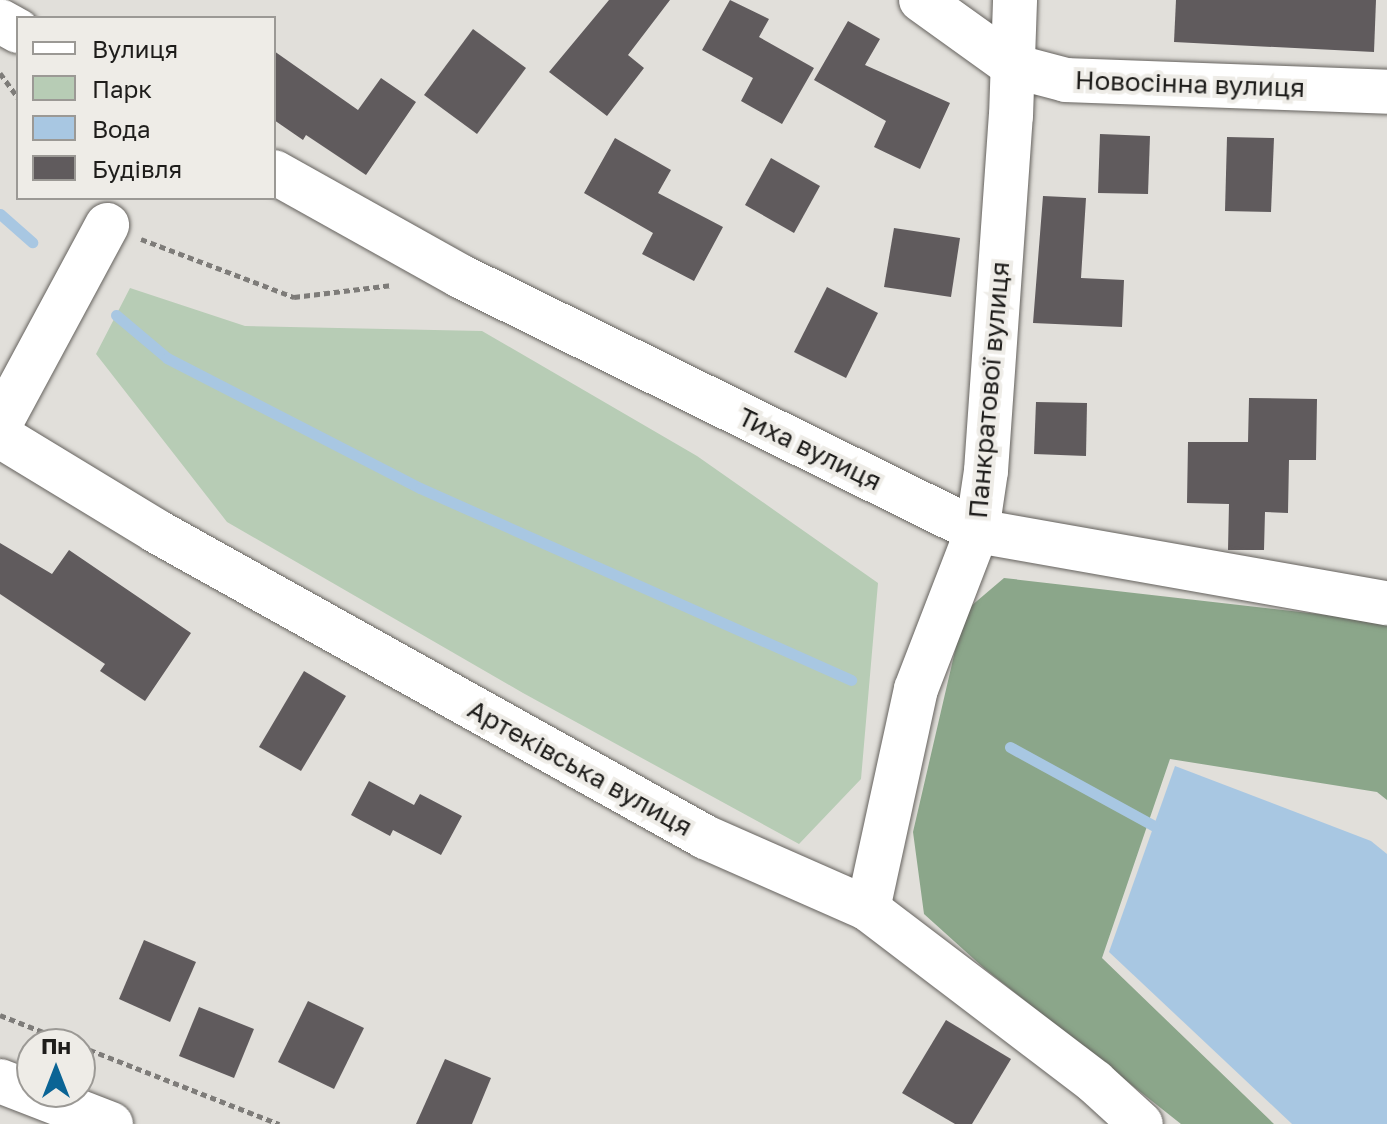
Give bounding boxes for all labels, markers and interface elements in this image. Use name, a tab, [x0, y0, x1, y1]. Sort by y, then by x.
legend	[16, 16, 276, 200]
text: Вулиця	[92, 34, 178, 63]
street label: Новосінна вулиця	[1074, 64, 1306, 104]
text: Парк	[92, 74, 152, 103]
text: Вода	[92, 114, 151, 143]
text: Будівля	[92, 154, 182, 183]
street label: Панкратової вулиця	[962, 260, 1016, 520]
street label: Тиха вулиця	[733, 401, 887, 497]
street label: Артеківська вулиця	[462, 693, 698, 843]
north arrow	[16, 1028, 96, 1108]
text: Пн	[41, 1032, 71, 1059]

